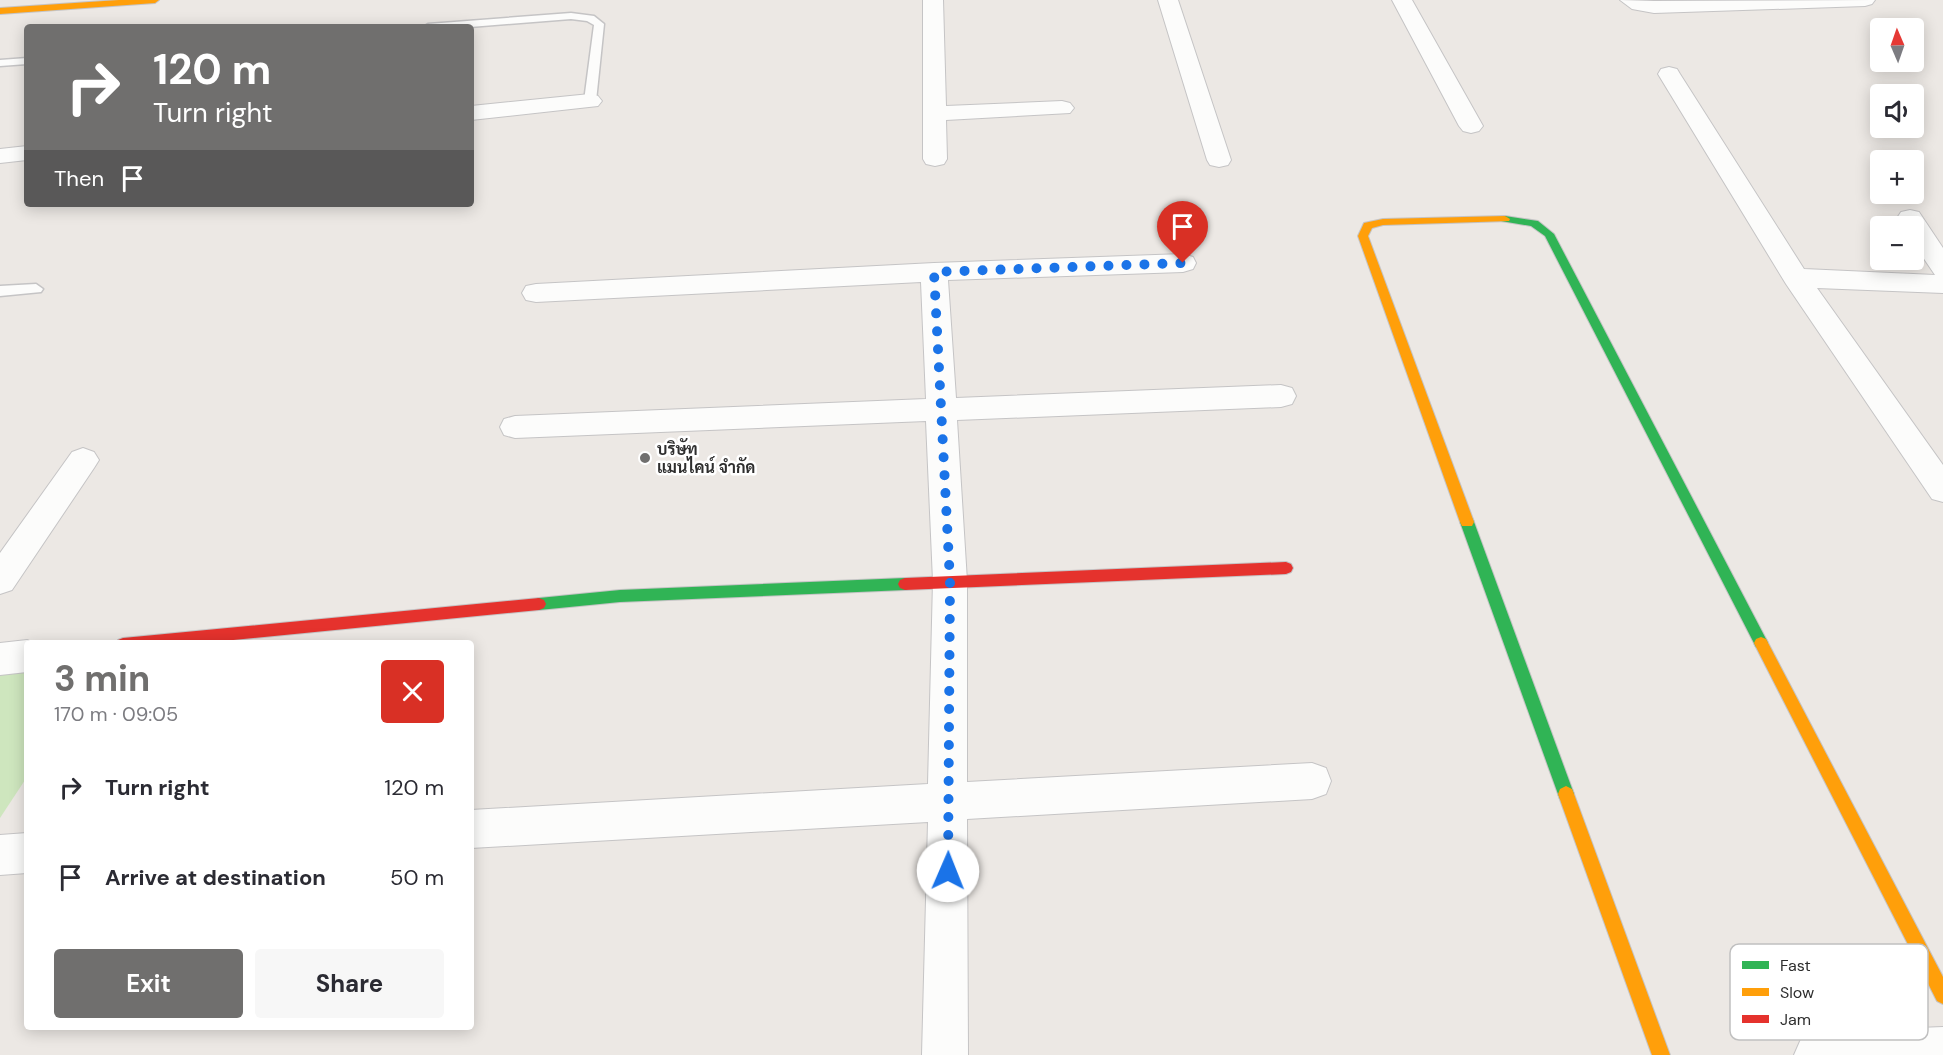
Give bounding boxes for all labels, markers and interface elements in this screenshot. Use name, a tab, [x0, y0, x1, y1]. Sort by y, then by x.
north arrow	[1870, 18, 1924, 72]
map controls	[1870, 18, 1924, 270]
text: 120 m	[153, 42, 271, 97]
icon: right	[54, 48, 132, 126]
button: sound	[1870, 84, 1924, 138]
text: Turn right	[153, 95, 273, 130]
button: +	[1870, 150, 1924, 204]
icon: arrive	[116, 162, 149, 195]
text: Then	[54, 164, 104, 193]
pin	[1157, 201, 1208, 263]
icon: arrive	[1166, 210, 1199, 243]
button: −	[1870, 216, 1924, 270]
place label: บริษัท แมนไคน์ จำกัด	[657, 438, 755, 478]
marker: บริษัท แมนไคน์ จำกัด	[638, 451, 652, 465]
text: 3 min	[54, 655, 150, 702]
button: close	[381, 660, 444, 723]
text: 170 m · 09:05	[54, 701, 178, 727]
icon: right	[54, 771, 87, 804]
text: Turn right	[105, 773, 210, 802]
text: 120 m	[384, 773, 444, 802]
position arrow	[916, 839, 980, 903]
icon: arrive	[54, 861, 87, 894]
text: Arrive at destination	[105, 863, 326, 892]
text: 50 m	[390, 863, 444, 892]
legend	[1730, 944, 1928, 1040]
button: Exit	[54, 949, 243, 1018]
button: Share	[255, 949, 444, 1018]
text: Fast	[1780, 955, 1811, 976]
text: Slow	[1780, 982, 1814, 1003]
text: Jam	[1780, 1009, 1811, 1030]

